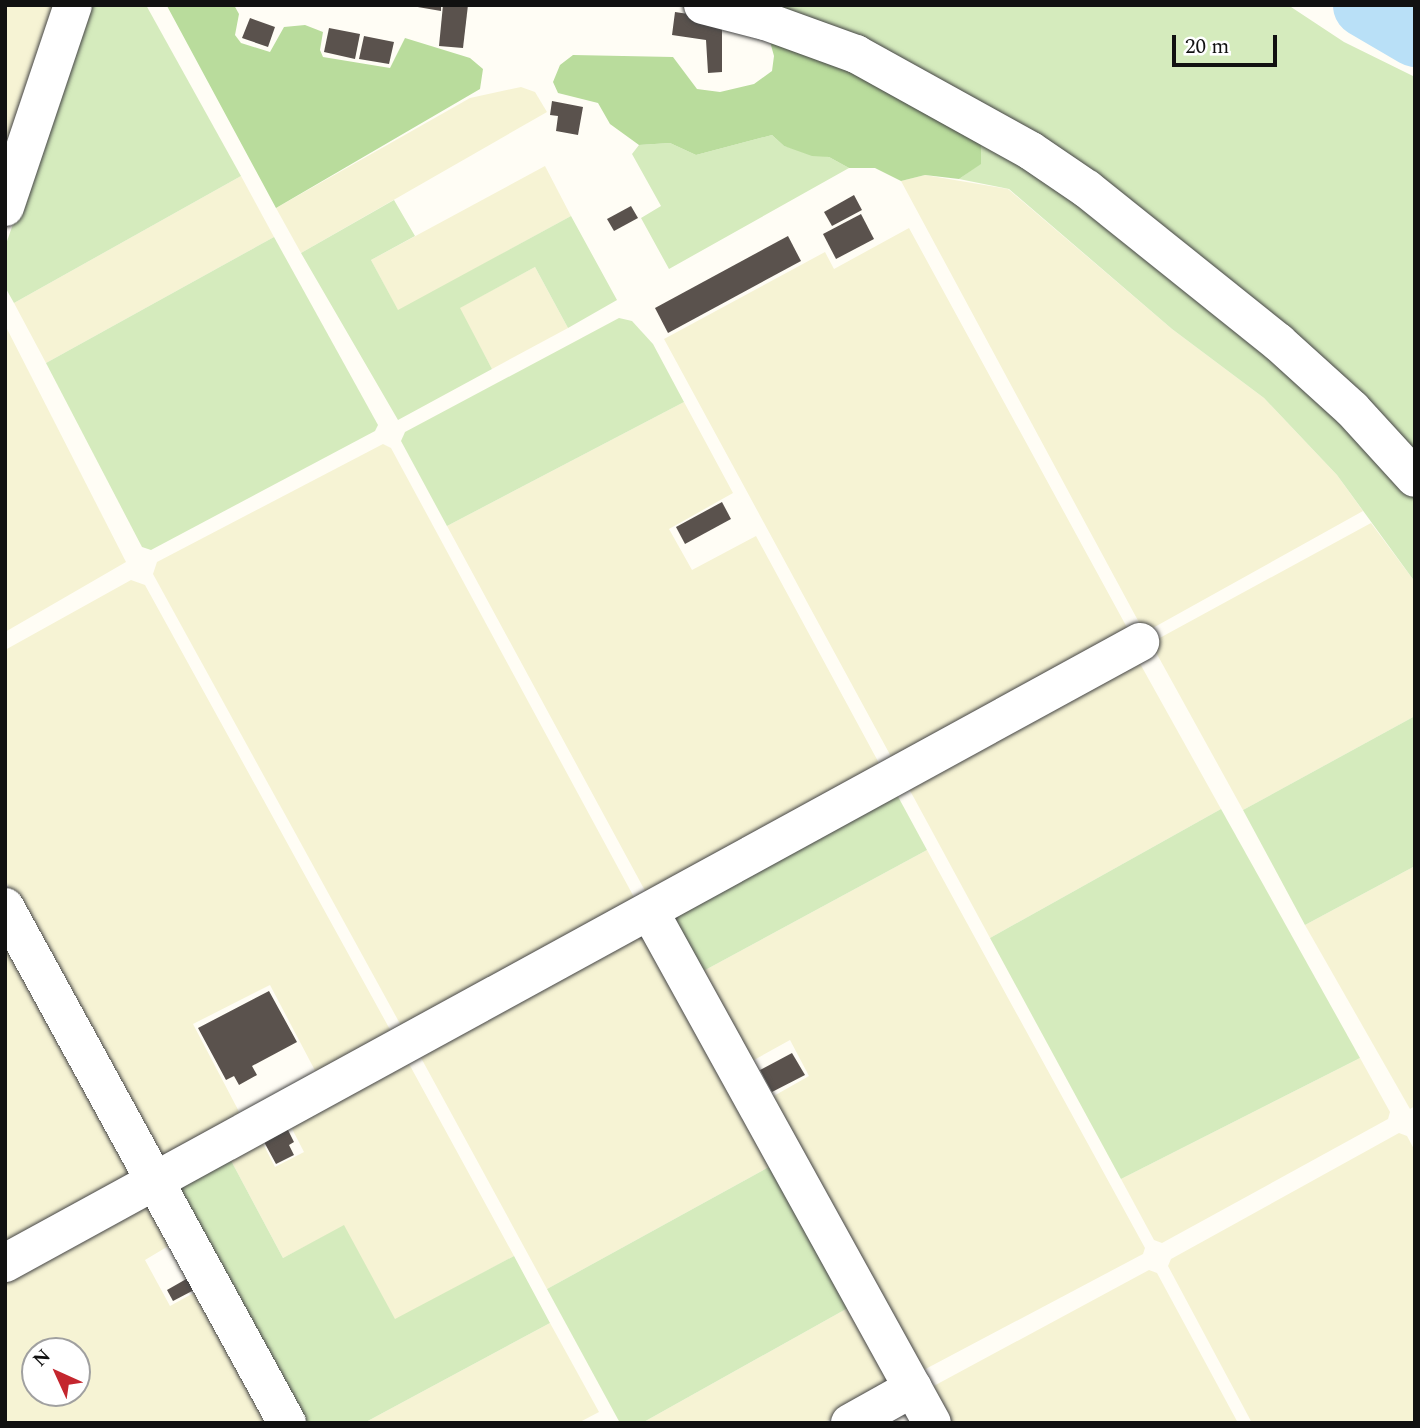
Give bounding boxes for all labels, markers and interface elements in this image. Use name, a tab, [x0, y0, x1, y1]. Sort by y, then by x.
scale bar	[1175, 21, 1280, 65]
text: 20 m	[1185, 31, 1229, 63]
north arrow	[21, 1337, 91, 1407]
text: N	[26, 1342, 58, 1374]

